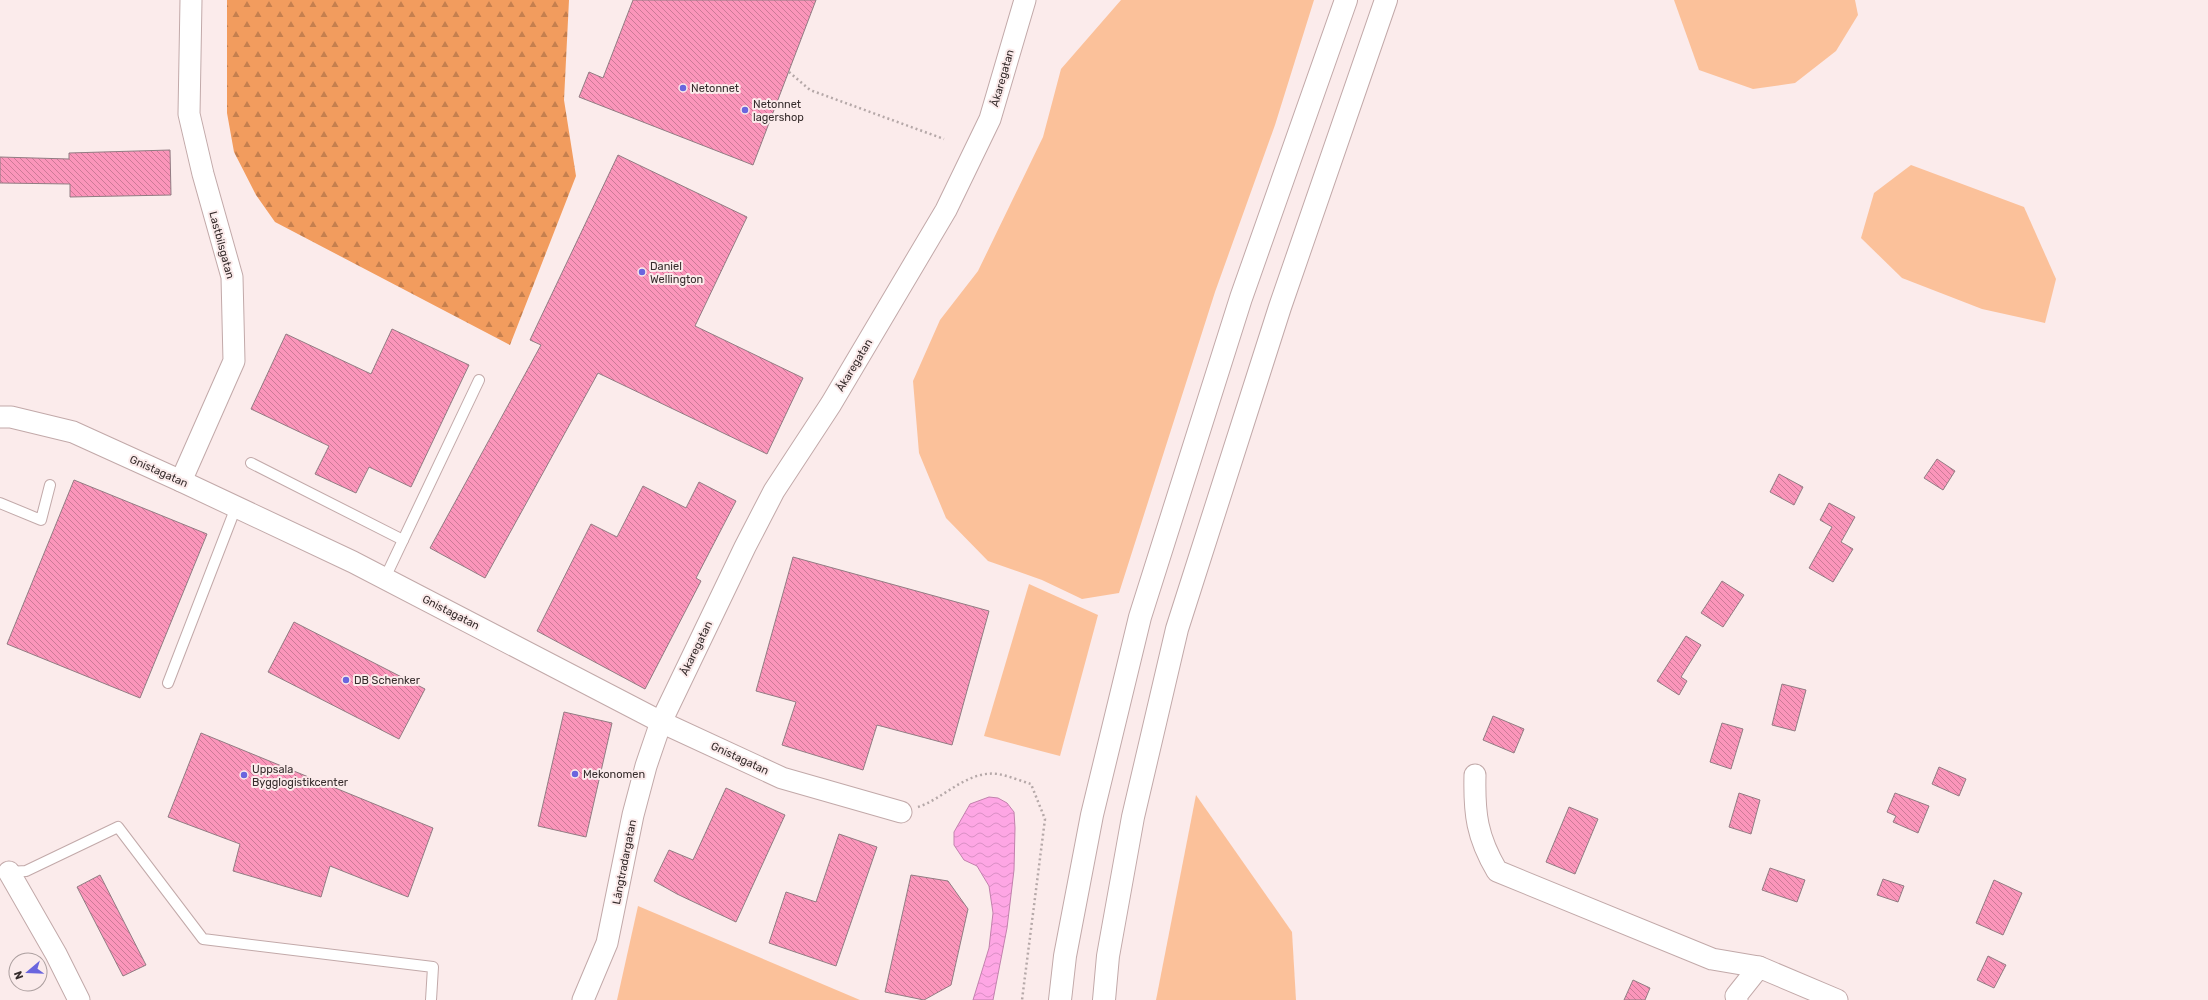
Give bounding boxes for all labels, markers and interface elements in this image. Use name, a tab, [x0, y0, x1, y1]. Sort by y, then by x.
street label: Åkaregatan	[988, 48, 1017, 108]
place label: Netonnet	[691, 82, 740, 95]
marker: Netonnet	[678, 83, 688, 93]
place label: Netonnet lagershop	[753, 98, 804, 124]
marker: Netonnet lagershop	[740, 105, 750, 115]
street label: Lastbilsgatan	[206, 210, 237, 280]
place label: Daniel Wellington	[650, 260, 703, 286]
marker: Daniel Wellington	[637, 267, 647, 277]
street label: Åkaregatan	[834, 337, 875, 394]
street label: Gnistagatan	[128, 453, 190, 490]
street label: Gnistagatan	[420, 592, 482, 632]
street label: Åkaregatan	[678, 619, 715, 678]
place label: DB Schenker	[354, 674, 421, 687]
marker: DB Schenker	[341, 675, 351, 685]
street label: Gnistagatan	[709, 739, 771, 778]
place label: Uppsala Bygglogistikcenter	[252, 763, 349, 789]
place label: Mekonomen	[583, 768, 645, 781]
marker: Mekonomen	[570, 769, 580, 779]
marker: Uppsala Bygglogistikcenter	[239, 770, 249, 780]
street label: Långtradargatan	[610, 819, 639, 906]
north arrow	[8, 952, 48, 992]
text: N	[12, 969, 26, 981]

